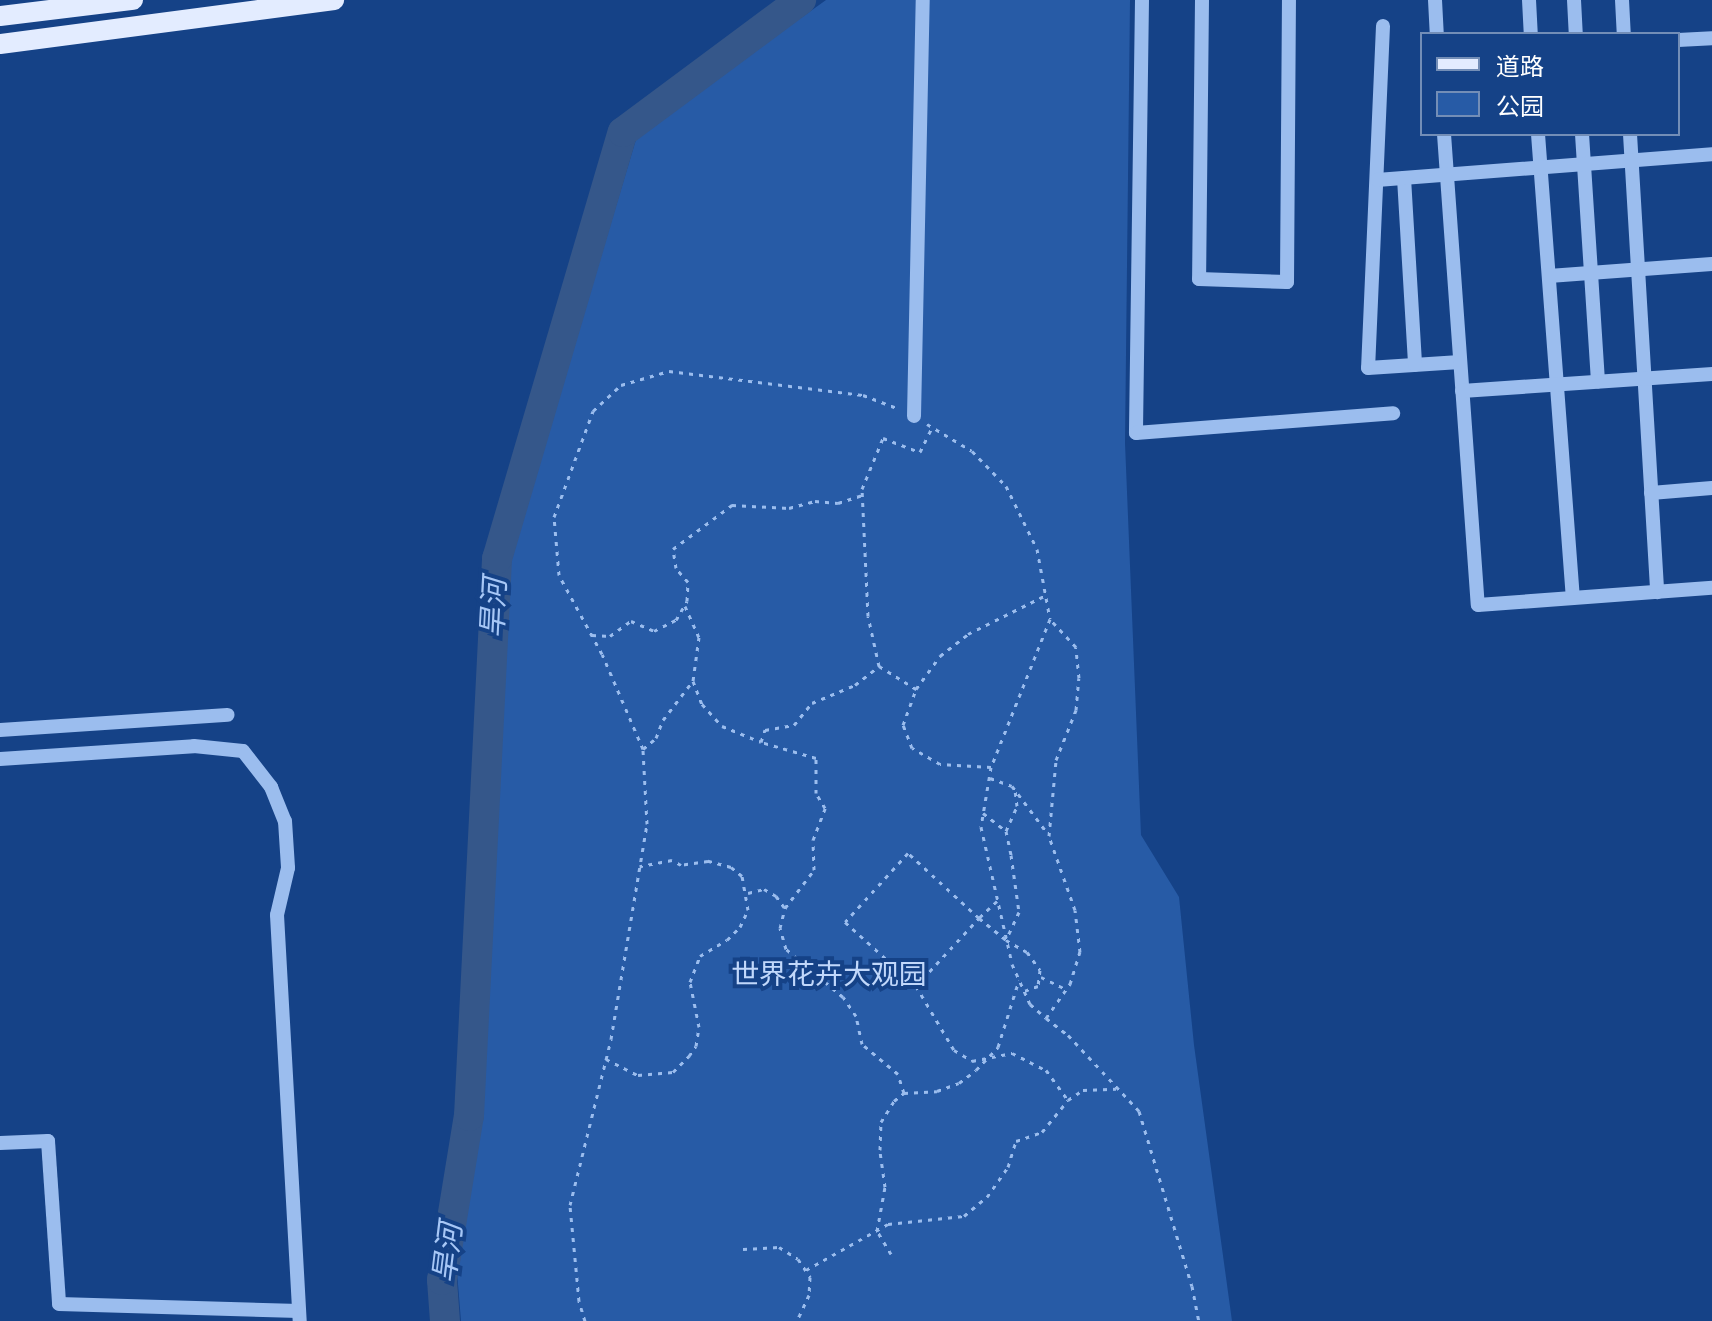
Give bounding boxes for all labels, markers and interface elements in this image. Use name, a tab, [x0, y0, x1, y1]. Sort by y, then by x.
legend	[1420, 32, 1680, 136]
text: 道路	[1496, 53, 1544, 80]
text: 公园	[1496, 93, 1544, 120]
water label: 旱河	[474, 577, 514, 639]
park label: 世界花卉大观园	[731, 958, 927, 992]
water label: 旱河	[426, 1221, 470, 1285]

